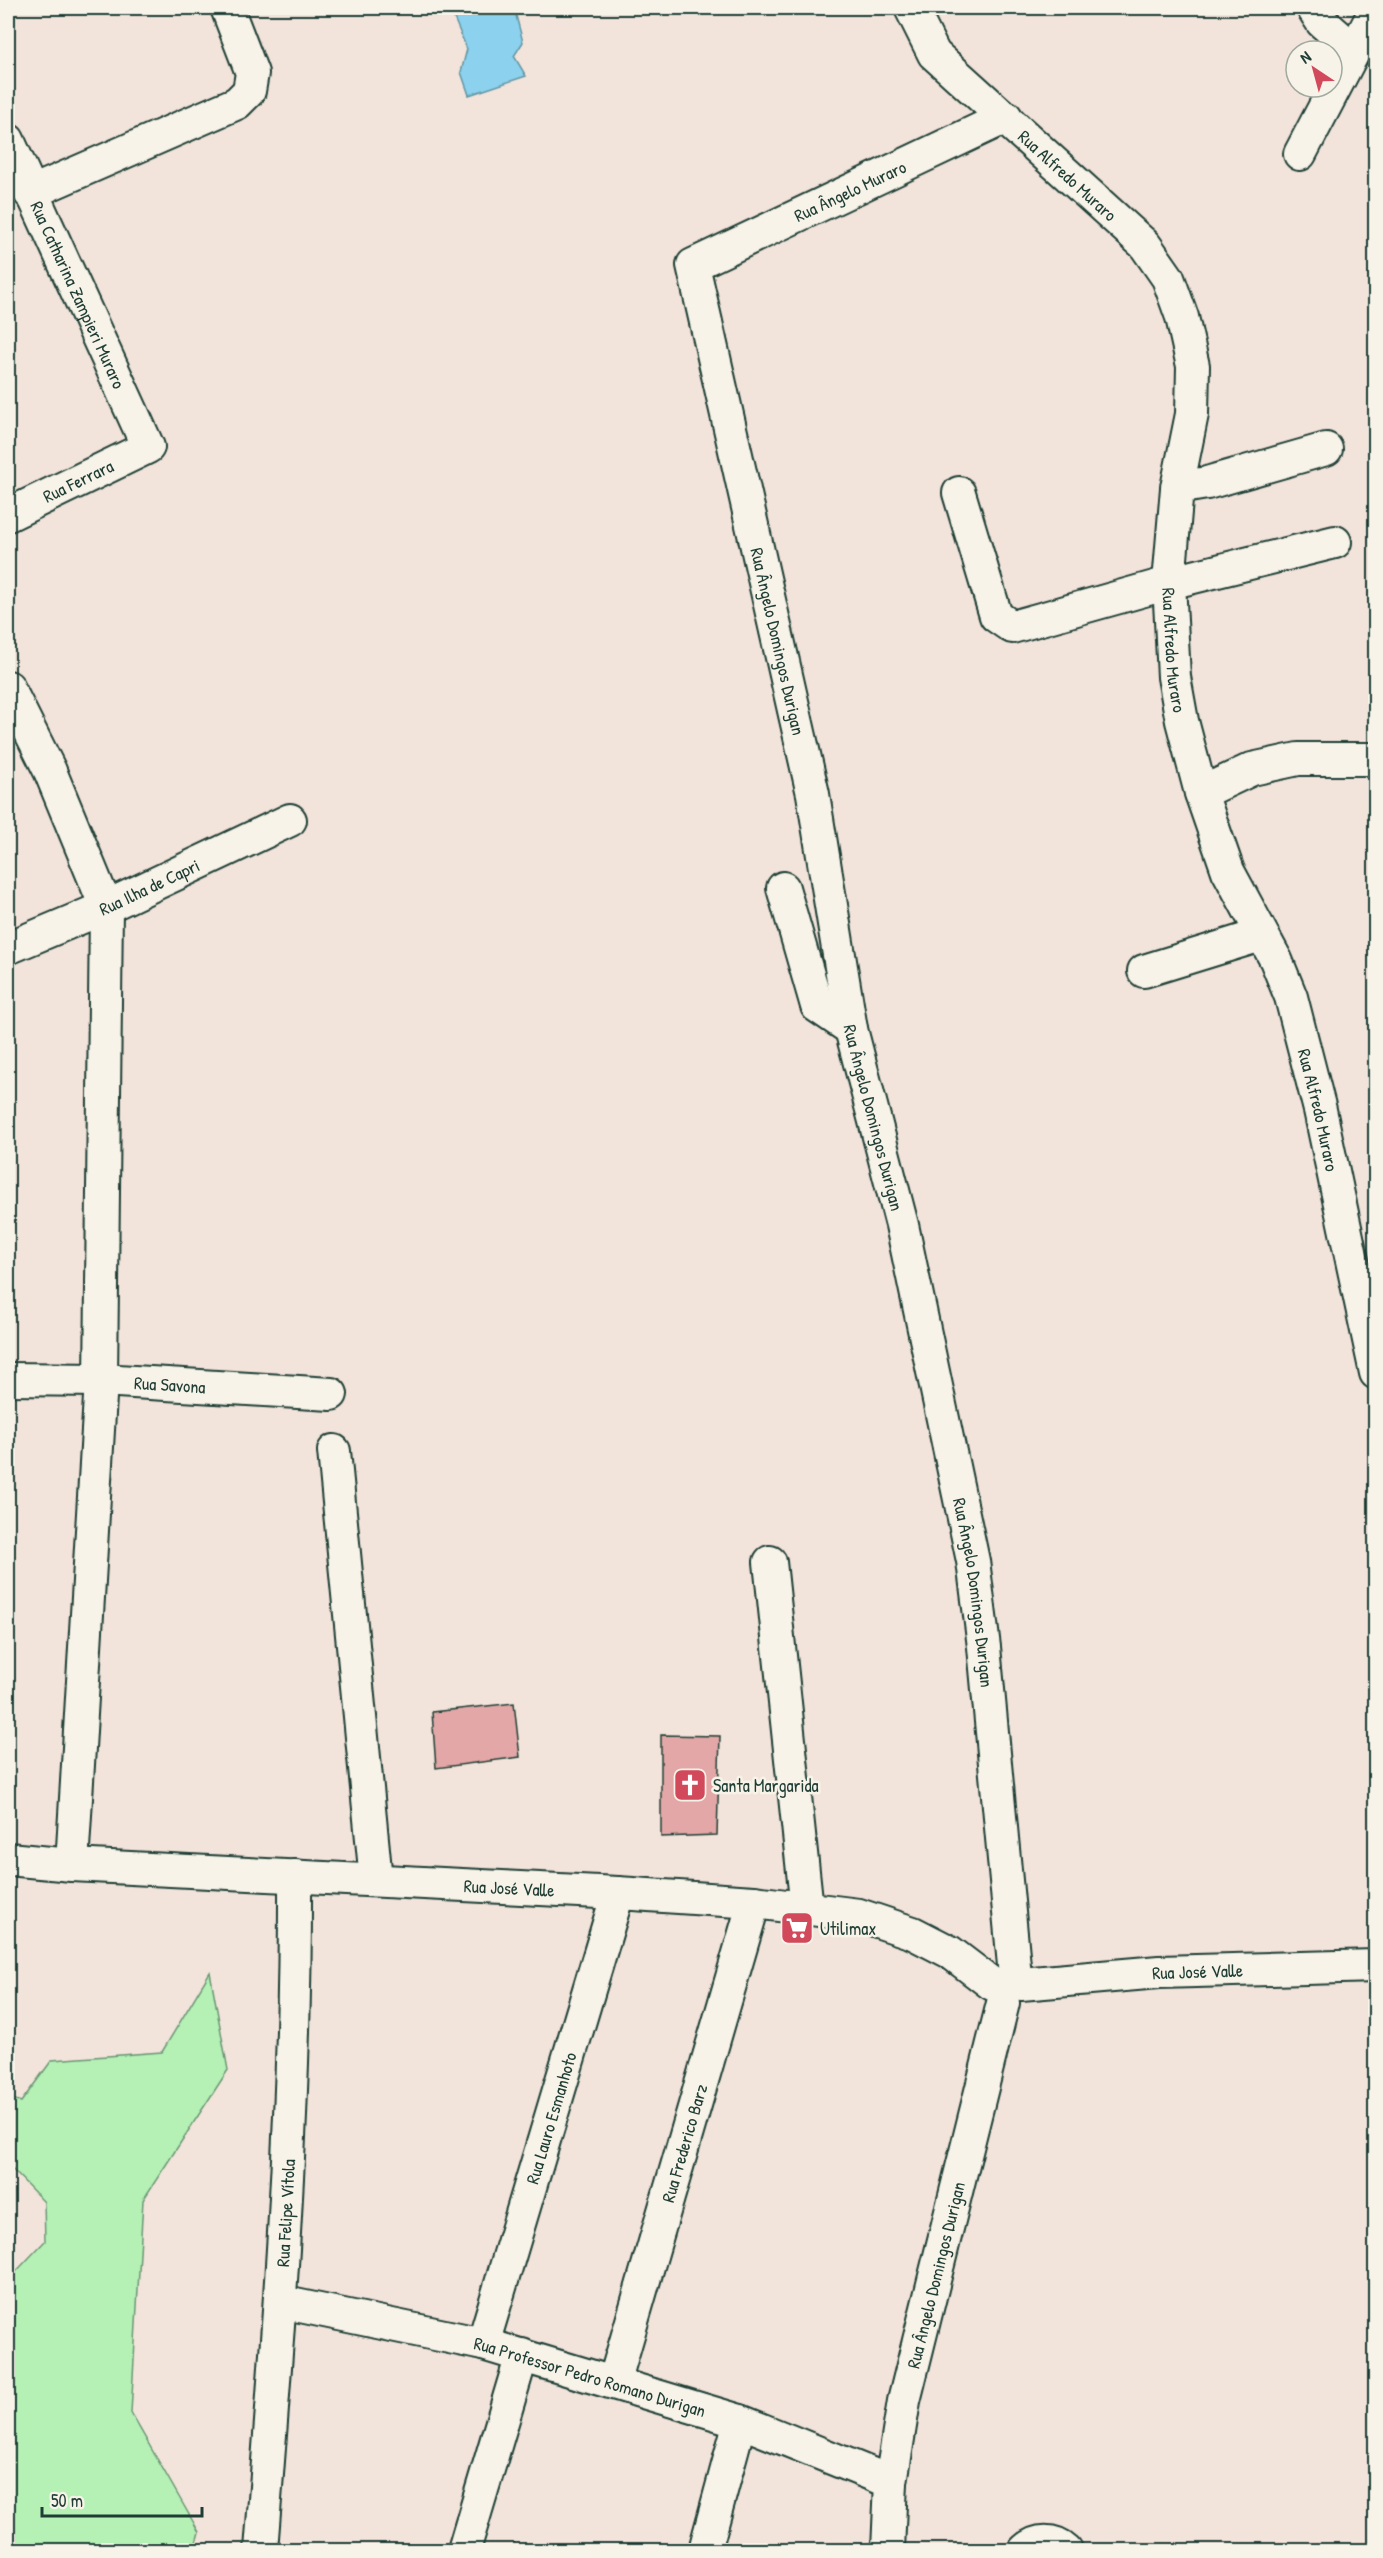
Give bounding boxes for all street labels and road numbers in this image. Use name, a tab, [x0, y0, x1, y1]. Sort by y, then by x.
street label: Rua Alfredo Muraro	[1013, 124, 1123, 227]
street label: Rua Ângelo Muraro	[790, 154, 910, 228]
street label: Rua Catharina Zampieri Muraro	[25, 197, 132, 392]
street label: Rua Ferrara	[39, 453, 117, 509]
street label: Rua Ângelo Domingos Durigan	[745, 545, 812, 737]
street label: Rua Alfredo Muraro	[1157, 587, 1193, 714]
street label: Rua Ilha de Capri	[95, 852, 204, 921]
street label: Rua Ângelo Domingos Durigan	[838, 1023, 910, 1213]
street label: Rua Alfredo Muraro	[1292, 1046, 1345, 1174]
street label: Rua Savona	[133, 1370, 206, 1399]
street label: Rua Ângelo Domingos Durigan	[947, 1495, 1000, 1688]
street label: Rua José Valle	[463, 1873, 555, 1902]
street label: Rua José Valle	[1151, 1957, 1243, 1985]
street label: Rua Lauro Esmanhoto	[519, 2049, 582, 2187]
street label: Rua Frederico Barz	[655, 2081, 713, 2205]
street label: Rua Felipe Vítola	[269, 2158, 301, 2268]
street label: Rua Ângelo Domingos Durigan	[900, 2179, 971, 2371]
street label: Rua Professor Pedro Romano Durigan	[472, 2330, 709, 2423]

